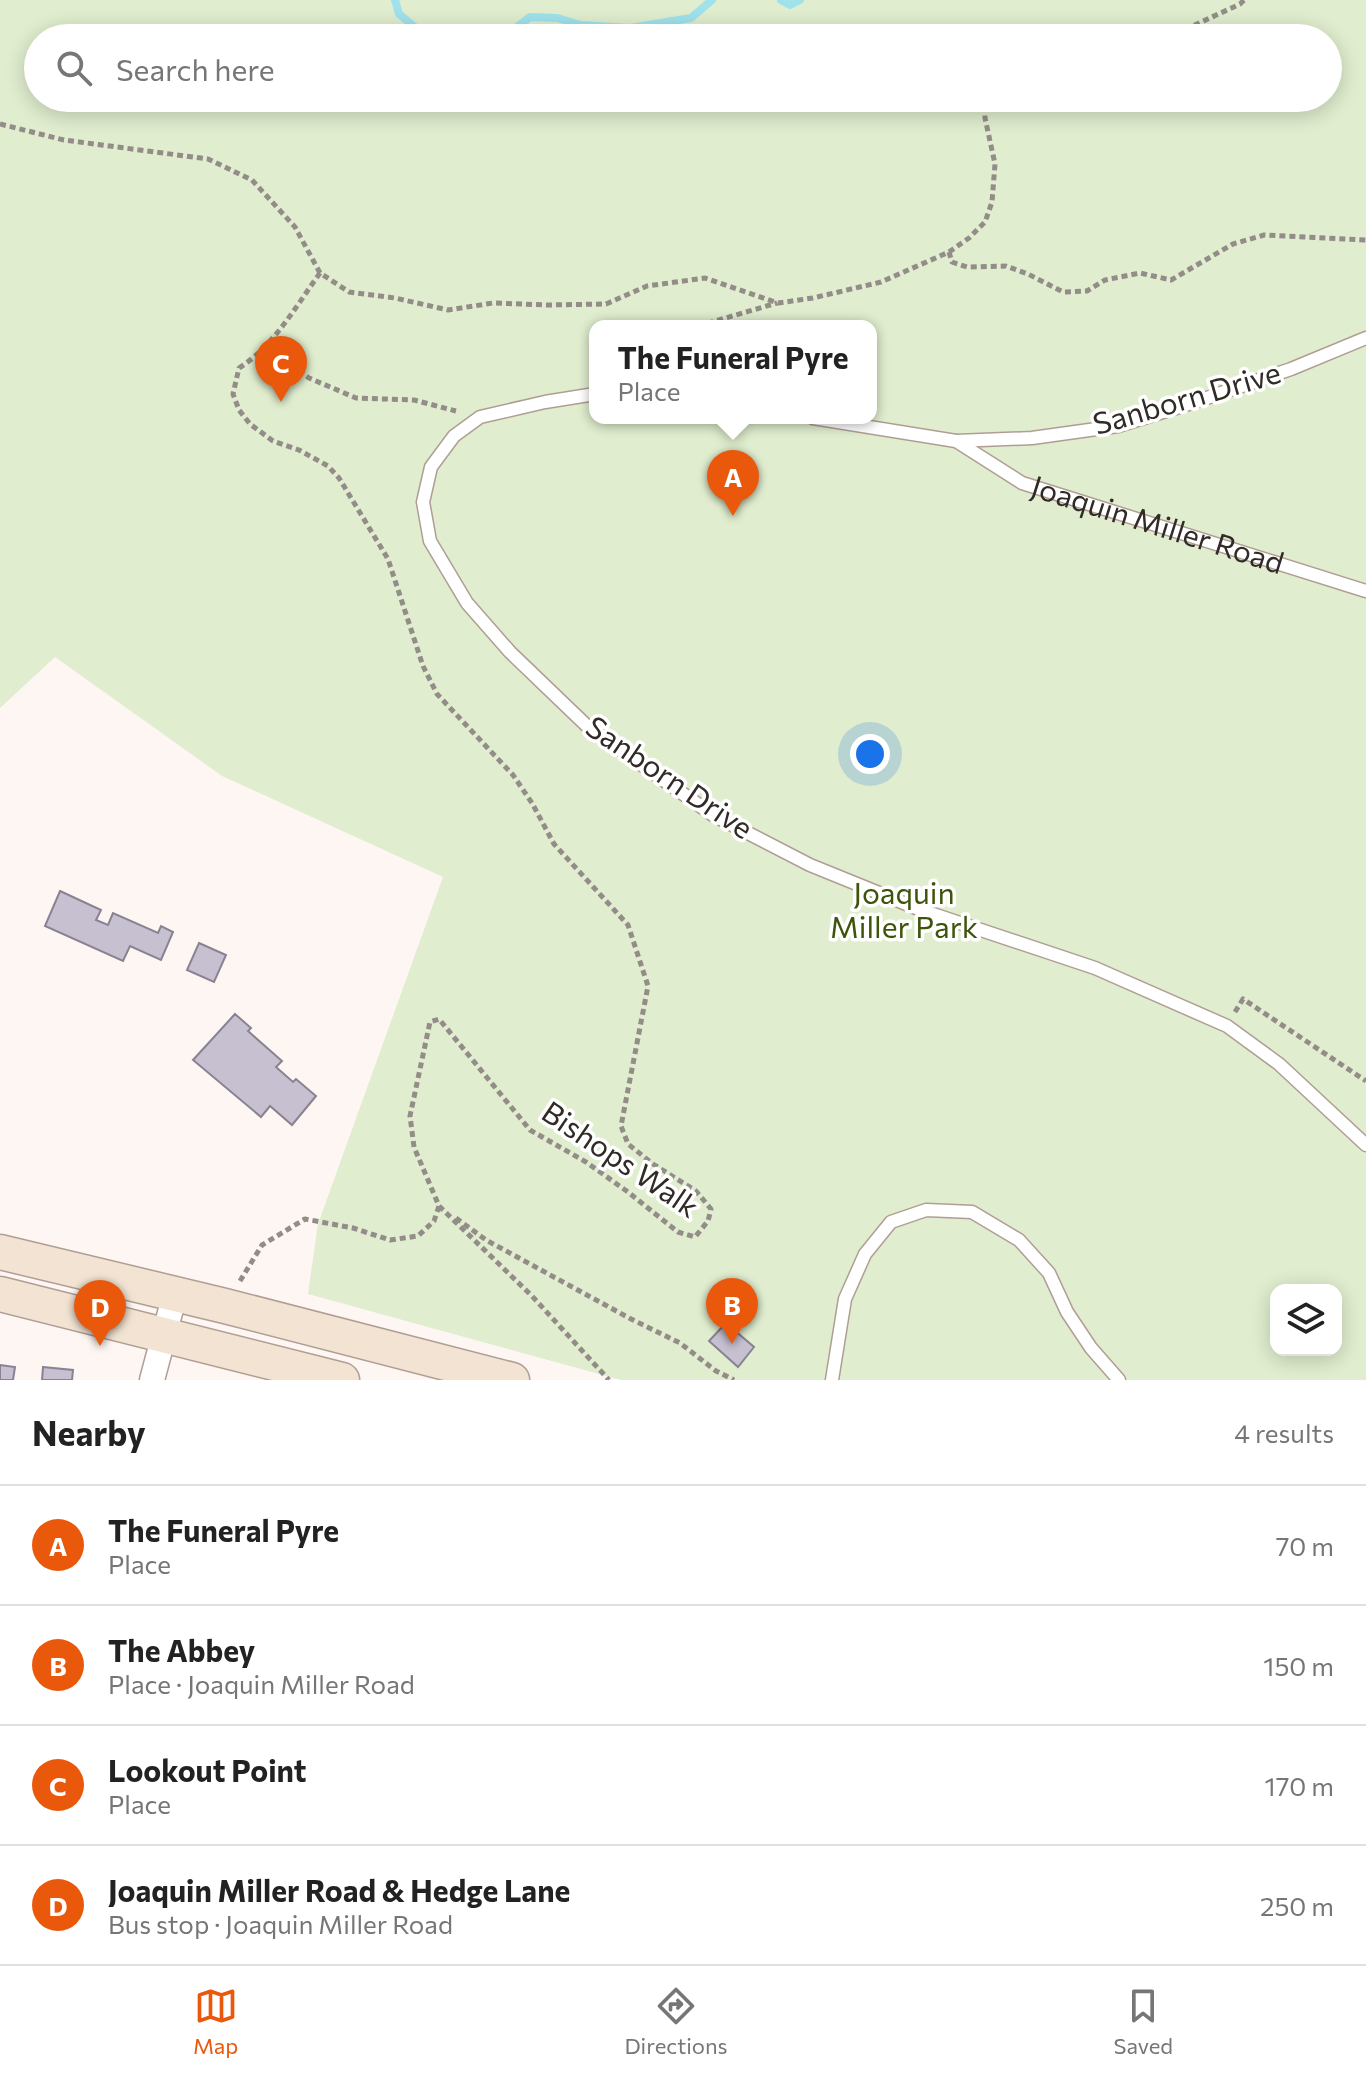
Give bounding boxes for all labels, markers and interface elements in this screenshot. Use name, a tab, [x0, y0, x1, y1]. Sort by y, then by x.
search box	[24, 24, 1342, 112]
icon: search	[52, 46, 96, 90]
text: Search here	[116, 50, 275, 87]
popup	[589, 320, 877, 424]
pin: C	[255, 336, 307, 402]
text: The Funeral Pyre	[617, 338, 849, 375]
street label: Sanborn Drive	[1088, 352, 1284, 441]
text: Place	[617, 375, 681, 406]
pin: A	[707, 450, 759, 516]
street label: Joaquin Miller Road	[1027, 466, 1289, 580]
street label: Sanborn Drive	[580, 706, 761, 845]
your location	[850, 734, 890, 774]
park label: Joaquin Miller Park	[830, 873, 978, 944]
street label: Bishops Walk	[536, 1092, 707, 1224]
pin: B	[706, 1278, 758, 1344]
pin: D	[74, 1280, 126, 1346]
map controls	[1270, 1284, 1342, 1356]
button: layers	[1270, 1284, 1342, 1356]
text: Nearby	[32, 1411, 146, 1453]
text: 4 results	[1234, 1417, 1334, 1448]
text: The Funeral Pyre	[108, 1511, 339, 1548]
text: A	[49, 1530, 67, 1561]
text: 70 m	[1276, 1530, 1334, 1561]
text: Place	[108, 1548, 171, 1579]
text: The Abbey	[108, 1631, 255, 1668]
text: B	[49, 1650, 67, 1681]
text: 150 m	[1263, 1650, 1334, 1681]
text: Place · Joaquin Miller Road	[108, 1668, 415, 1699]
text: Lookout Point	[108, 1751, 307, 1788]
text: C	[49, 1770, 67, 1801]
text: 170 m	[1265, 1770, 1334, 1801]
text: Place	[108, 1788, 171, 1819]
text: Joaquin Miller Road & Hedge Lane	[108, 1871, 570, 1908]
text: D	[48, 1890, 68, 1921]
text: 250 m	[1260, 1890, 1334, 1921]
text: Bus stop · Joaquin Miller Road	[108, 1908, 453, 1939]
tab: Map	[193, 1984, 238, 2059]
tab: Directions	[624, 1984, 728, 2059]
tab: Saved	[1114, 1984, 1173, 2059]

